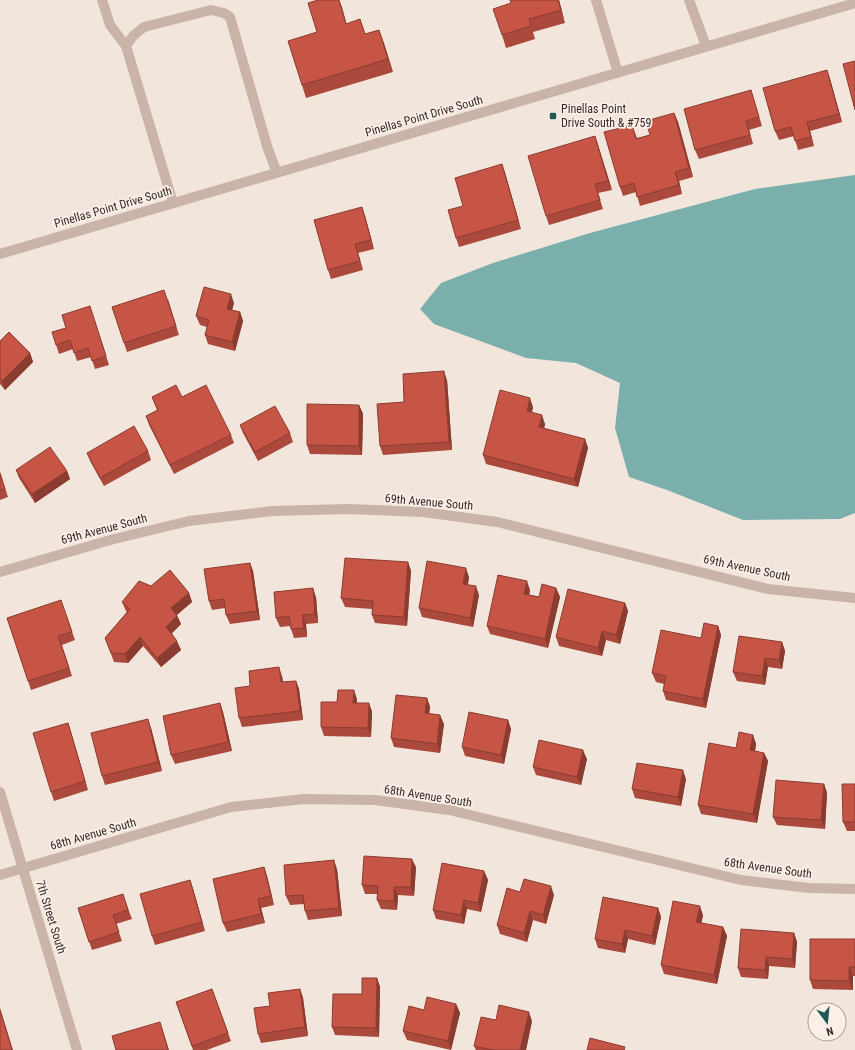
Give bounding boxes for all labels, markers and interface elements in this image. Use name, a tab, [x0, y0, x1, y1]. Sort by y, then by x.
street label: Pinellas Point Drive South	[363, 92, 485, 140]
place label: Pinellas Point Drive South & #759	[561, 102, 652, 130]
marker: Pinellas Point Drive South & #759	[548, 111, 558, 121]
street label: Pinellas Point Drive South	[52, 183, 174, 231]
street label: 69th Avenue South	[384, 491, 474, 513]
street label: 69th Avenue South	[59, 511, 149, 547]
street label: 69th Avenue South	[702, 552, 792, 584]
street label: 68th Avenue South	[383, 782, 473, 810]
street label: 68th Avenue South	[48, 815, 138, 853]
street label: 68th Avenue South	[723, 855, 813, 881]
street label: 7th Street South	[33, 878, 69, 956]
north arrow	[807, 1002, 847, 1042]
text: N	[824, 1024, 835, 1038]

